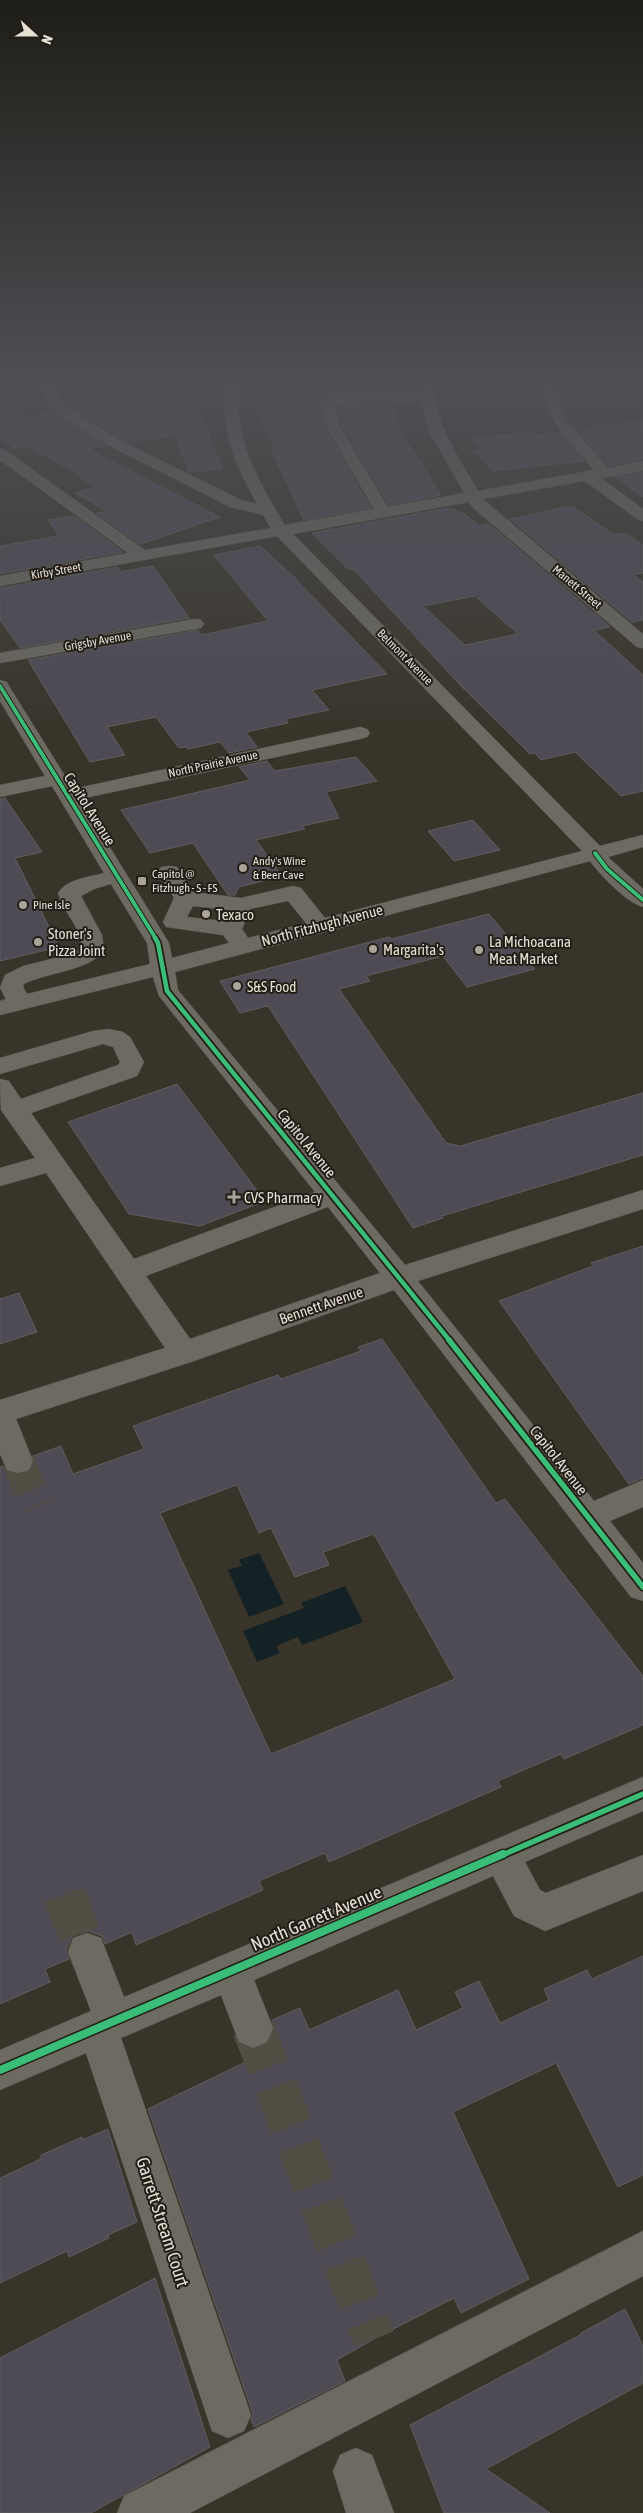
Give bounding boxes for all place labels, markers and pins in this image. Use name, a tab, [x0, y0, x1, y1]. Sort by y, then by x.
place label: Andy's Wine & Beer Cave	[253, 854, 306, 882]
marker: Andy's Wine & Beer Cave	[237, 862, 249, 874]
place label: Capitol @ Fitzhugh - S - FS	[152, 867, 217, 895]
marker: Capitol @ Fitzhugh - S - FS	[136, 875, 148, 887]
place label: Pine Isle	[33, 898, 70, 912]
marker: Pine Isle	[17, 899, 29, 911]
place label: Texaco	[216, 906, 254, 923]
marker: Texaco	[200, 908, 212, 920]
place label: Stoner's Pizza Joint	[48, 925, 105, 959]
place label: La Michoacana Meat Market	[489, 933, 571, 967]
marker: Stoner's Pizza Joint	[32, 936, 44, 948]
place label: Margarita's	[383, 941, 444, 958]
marker: Margarita's	[367, 943, 379, 955]
marker: La Michoacana Meat Market	[473, 944, 485, 956]
place label: S&S Food	[247, 978, 296, 995]
marker: S&S Food	[231, 980, 243, 992]
place label: CVS Pharmacy	[244, 1189, 322, 1206]
marker: CVS Pharmacy	[228, 1191, 240, 1203]

